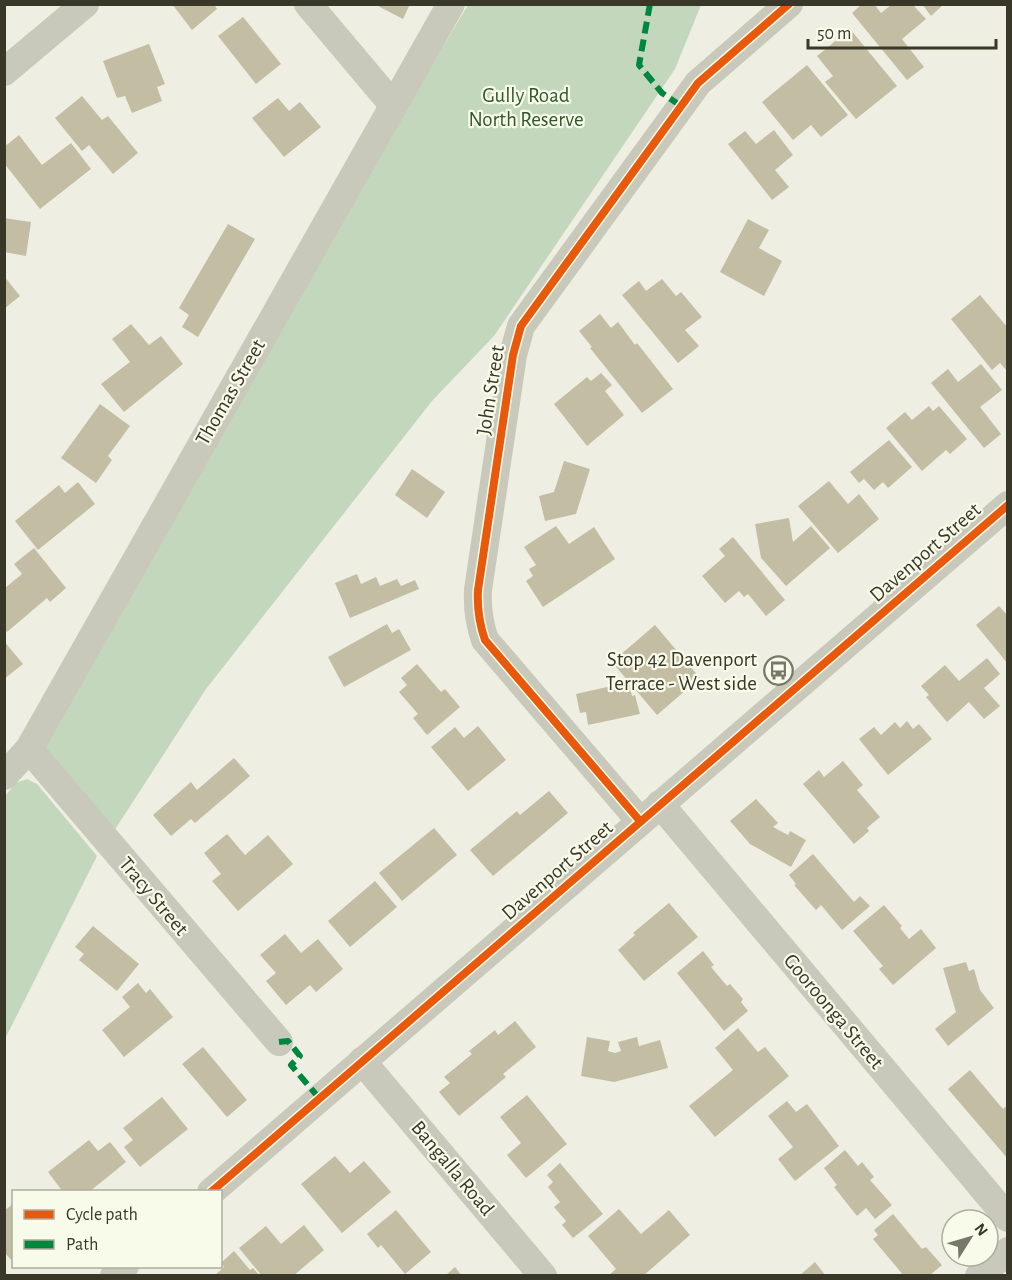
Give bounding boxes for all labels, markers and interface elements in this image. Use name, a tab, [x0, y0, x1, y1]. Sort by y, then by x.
scale bar	[808, 12, 996, 50]
text: 50 m	[817, 25, 851, 43]
park label: Gully Road North Reserve	[468, 85, 584, 130]
street label: Thomas Street	[192, 336, 269, 449]
street label: John Street	[473, 343, 508, 437]
street label: Davenport Street	[866, 499, 985, 606]
place label: Stop 42 Davenport Terrace - West side	[605, 649, 757, 694]
bus stop icon: Stop 42 Davenport Terrace - West side	[762, 655, 794, 687]
street label: Davenport Street	[498, 817, 617, 924]
street label: Tracy Street	[115, 853, 192, 940]
street label: Gooroonga Street	[780, 950, 888, 1073]
street label: Bangalla Road	[407, 1117, 498, 1220]
legend	[12, 1190, 222, 1268]
text: Cycle path	[66, 1206, 138, 1224]
north arrow	[940, 1208, 1000, 1268]
text: N	[971, 1220, 991, 1239]
text: Path	[66, 1236, 98, 1254]

